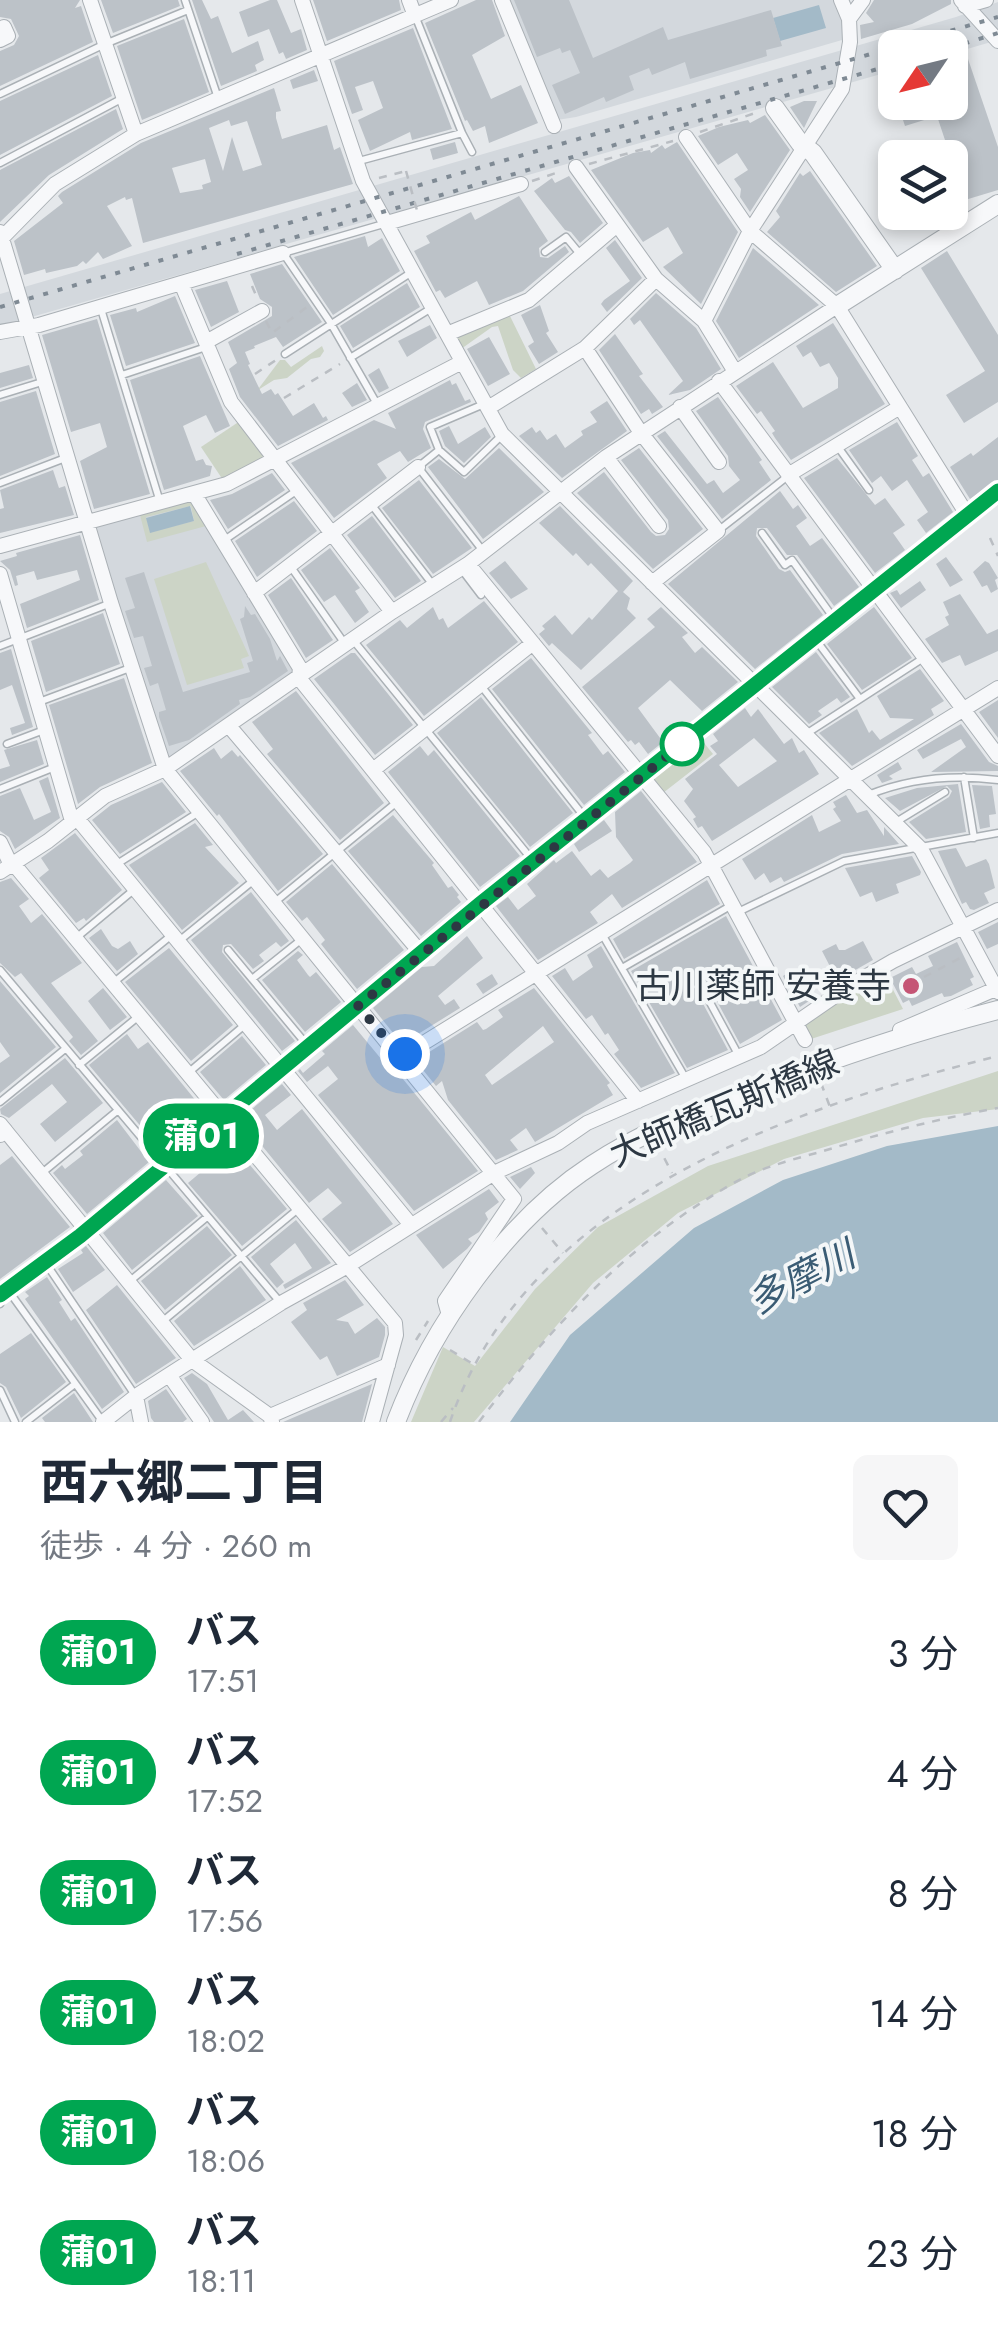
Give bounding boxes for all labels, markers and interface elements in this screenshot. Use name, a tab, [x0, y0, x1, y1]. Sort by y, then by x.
north arrow	[878, 30, 968, 120]
map controls	[878, 30, 968, 230]
button: layers	[878, 140, 968, 230]
unlabelled marker	[661, 723, 703, 765]
place label: 古川薬師 安養寺	[635, 961, 891, 1011]
marker: 古川薬師 安養寺	[900, 975, 922, 997]
your location	[380, 1029, 430, 1079]
street label: 大師橋瓦斯橋線	[601, 1037, 847, 1179]
line badge: 蒲01	[144, 1104, 258, 1168]
text: 蒲01	[163, 1111, 239, 1161]
water label: 多摩川	[738, 1225, 868, 1327]
text: 西六郷二丁目	[40, 1448, 328, 1517]
button: heart	[853, 1455, 958, 1560]
text: 徒歩 · 4 分 · 260 m	[40, 1523, 312, 1569]
text: バス	[186, 1603, 262, 1658]
text: 3 分	[888, 1626, 958, 1681]
text: 蒲01	[60, 1627, 136, 1677]
text: 17:51	[186, 1658, 259, 1704]
text: バス	[186, 1723, 262, 1778]
text: 4 分	[886, 1746, 958, 1801]
text: 蒲01	[60, 1747, 136, 1797]
text: 17:52	[186, 1778, 263, 1824]
text: バス	[186, 1843, 262, 1898]
text: 8 分	[888, 1866, 958, 1921]
text: 蒲01	[60, 1867, 136, 1917]
text: 17:56	[186, 1898, 263, 1944]
text: バス	[186, 1963, 262, 2018]
text: 14 分	[869, 1986, 958, 2041]
text: 蒲01	[60, 1987, 136, 2037]
text: 18:02	[186, 2018, 265, 2064]
text: バス	[186, 2083, 262, 2138]
text: 18 分	[871, 2106, 958, 2161]
text: 蒲01	[60, 2107, 136, 2157]
text: 18:06	[186, 2138, 265, 2184]
text: バス	[186, 2203, 262, 2258]
text: 23 分	[866, 2226, 958, 2281]
text: 蒲01	[60, 2227, 136, 2277]
text: 18:11	[186, 2258, 256, 2304]

